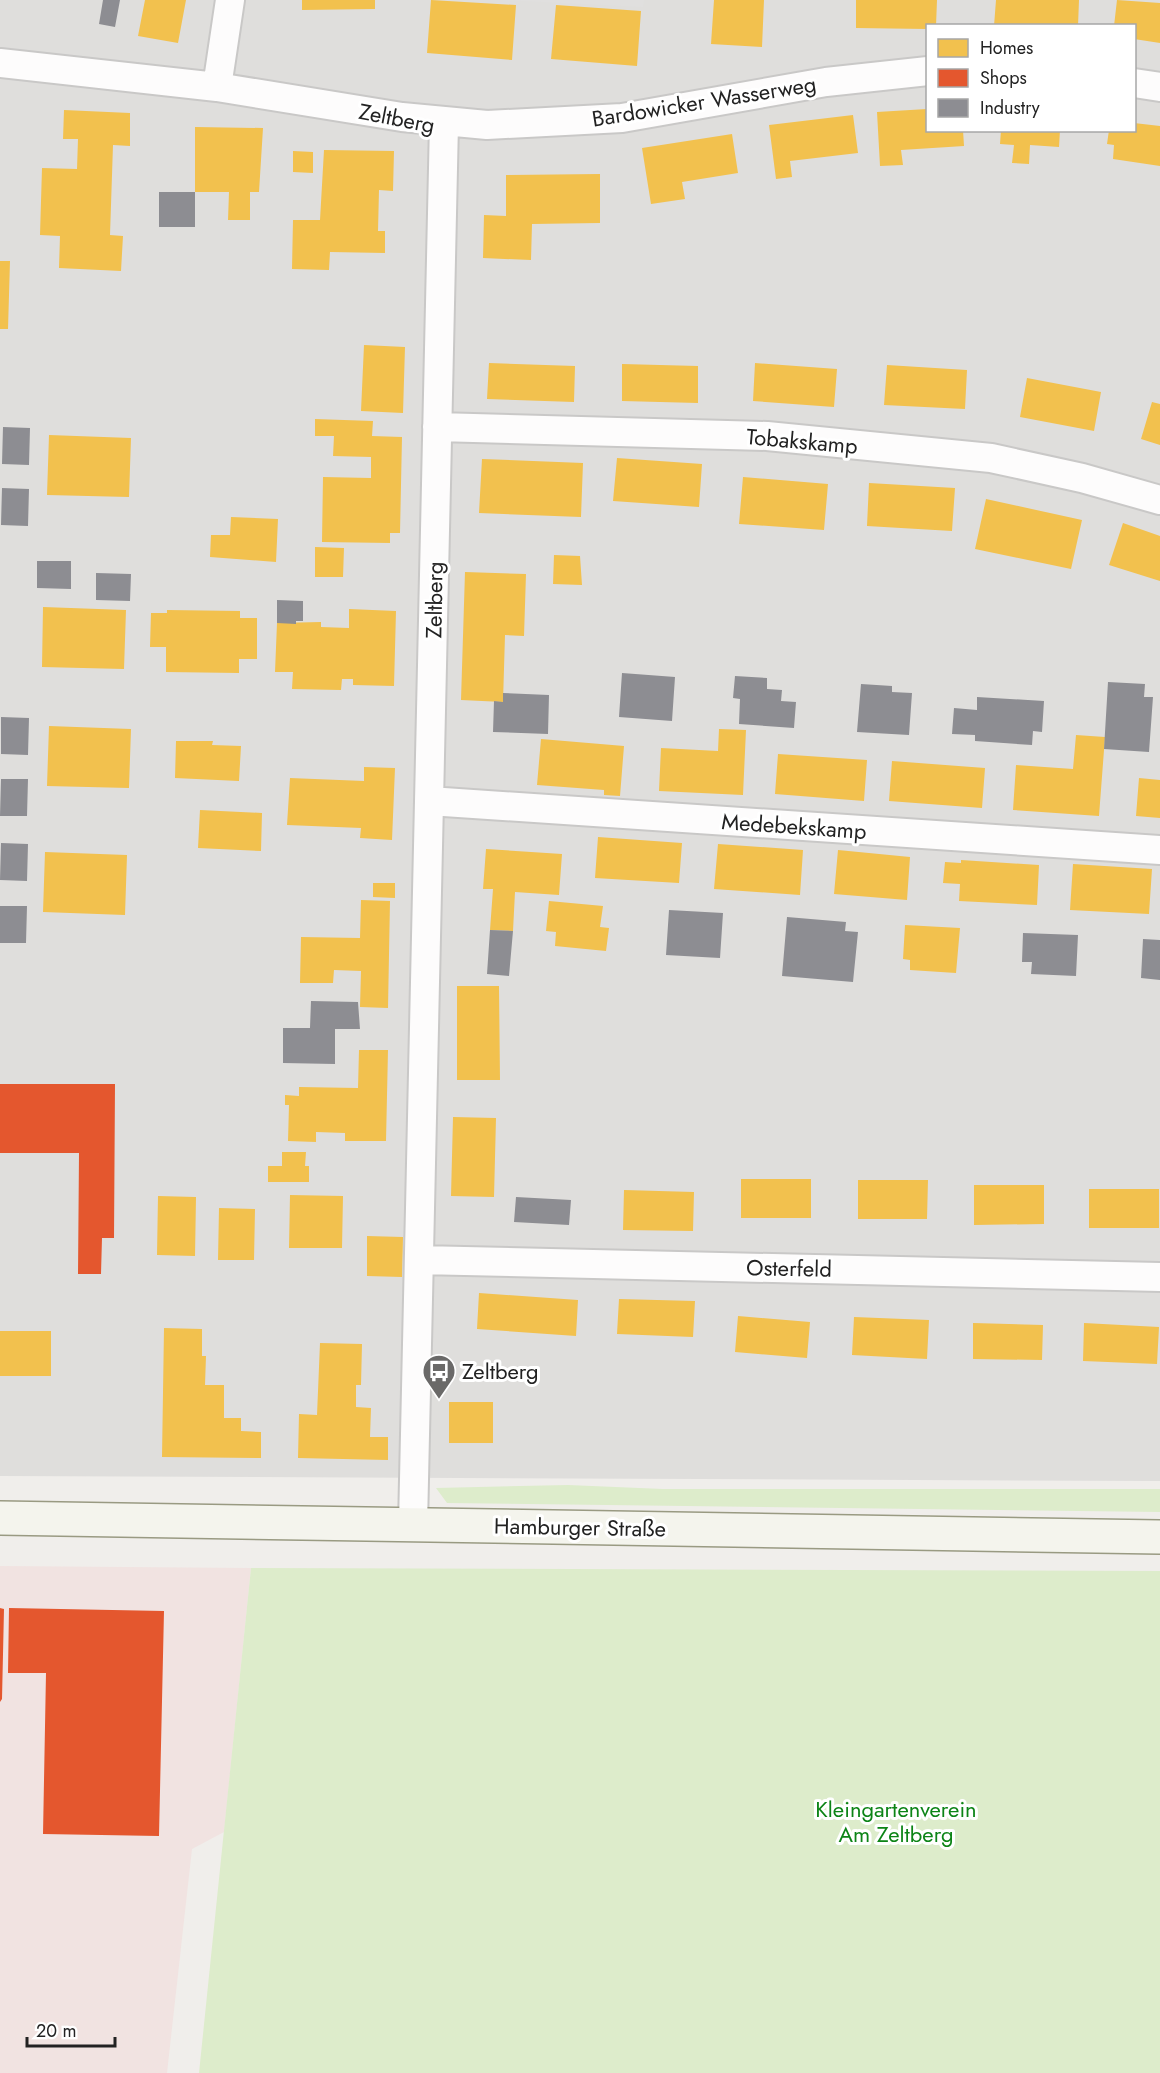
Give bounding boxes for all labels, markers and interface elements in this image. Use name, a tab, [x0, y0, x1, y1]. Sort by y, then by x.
legend	[926, 24, 1136, 132]
text: Homes	[980, 35, 1033, 61]
text: Shops	[980, 65, 1027, 91]
street label: Bardowicker Wasserweg	[590, 67, 818, 135]
street label: Zeltberg	[356, 95, 438, 141]
text: Industry	[980, 95, 1040, 121]
street label: Tobakskamp	[745, 420, 859, 462]
street label: Zeltberg	[417, 561, 451, 639]
street label: Medebekskamp	[720, 805, 868, 847]
street label: Osterfeld	[746, 1251, 832, 1285]
bus stop icon: Zeltberg	[421, 1353, 457, 1400]
place label: Zeltberg	[462, 1355, 539, 1387]
street label: Hamburger Straße	[494, 1510, 666, 1544]
park label: Kleingartenverein Am Zeltberg	[815, 1793, 977, 1850]
scale bar	[27, 2010, 116, 2048]
text: 20 m	[36, 2018, 76, 2044]

